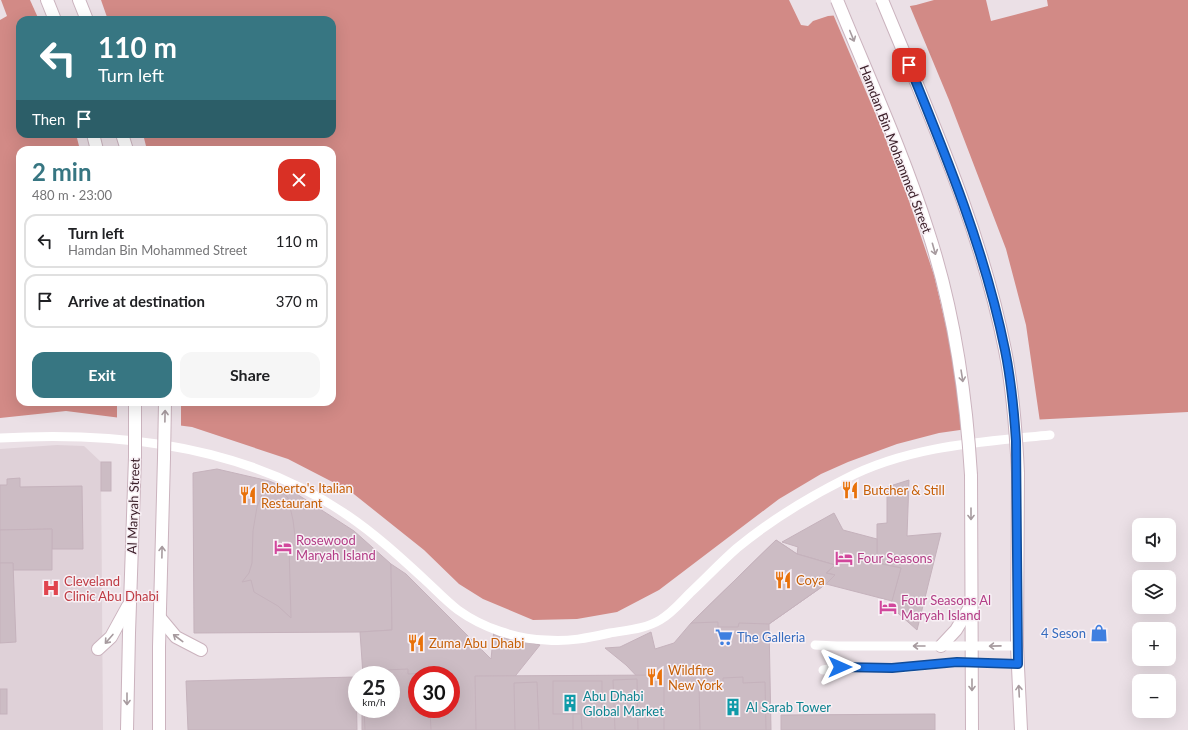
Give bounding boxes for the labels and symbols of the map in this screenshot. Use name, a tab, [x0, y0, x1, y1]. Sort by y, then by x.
one-way arrow	[848, 30, 856, 42]
pin	[892, 48, 926, 82]
street label: Hamdan Bin Mohammed Street	[856, 62, 936, 236]
one-way arrow	[931, 242, 938, 255]
one-way arrow	[958, 369, 966, 382]
one-way arrow	[161, 410, 169, 423]
street label: Al Maryah Street	[123, 457, 143, 554]
place label: Roberto's Italian Restaurant	[261, 480, 353, 511]
restaurant icon: Butcher & Still	[840, 480, 860, 500]
place label: Butcher & Still	[863, 482, 945, 498]
restaurant icon: Roberto's Italian Restaurant	[238, 485, 258, 505]
one-way arrow	[967, 507, 975, 520]
place label: Rosewood Maryah Island	[296, 532, 376, 563]
hotel icon: Rosewood Maryah Island	[273, 537, 293, 557]
one-way arrow	[158, 546, 166, 559]
hotel icon: Four Seasons	[834, 548, 854, 568]
place label: Four Seasons	[857, 550, 933, 566]
restaurant icon: Coya	[773, 570, 793, 590]
place label: Coya	[796, 572, 825, 588]
place label: Cleveland Clinic Abu Dhabi	[64, 573, 159, 604]
hospital icon: Cleveland Clinic Abu Dhabi	[41, 578, 61, 598]
place label: Four Seasons Al Maryah Island	[901, 592, 991, 623]
hotel icon: Four Seasons Al Maryah Island	[878, 597, 898, 617]
shop icon: 4 Seson	[1089, 623, 1109, 643]
place label: 4 Seson	[1041, 625, 1086, 641]
supermarket icon: The Galleria	[714, 627, 734, 647]
place label: The Galleria	[737, 629, 805, 645]
restaurant icon: Zuma Abu Dhabi	[406, 633, 426, 653]
one-way arrow	[105, 634, 114, 644]
one-way arrow	[173, 634, 184, 642]
place label: Zuma Abu Dhabi	[429, 635, 524, 651]
one-way arrow	[913, 642, 926, 650]
one-way arrow	[989, 642, 1002, 650]
position arrow	[819, 646, 861, 688]
place label: Wildfire New York	[668, 662, 723, 693]
speed limit sign: 30	[408, 666, 460, 718]
restaurant icon: Wildfire New York	[645, 667, 665, 687]
one-way arrow	[968, 678, 976, 691]
one-way arrow	[1015, 685, 1022, 698]
place label: Abu Dhabi Global Market	[583, 688, 664, 719]
one-way arrow	[123, 692, 131, 705]
building icon: Abu Dhabi Global Market	[560, 693, 580, 713]
building icon: Al Sarab Tower	[723, 697, 743, 717]
place label: Al Sarab Tower	[746, 699, 831, 715]

